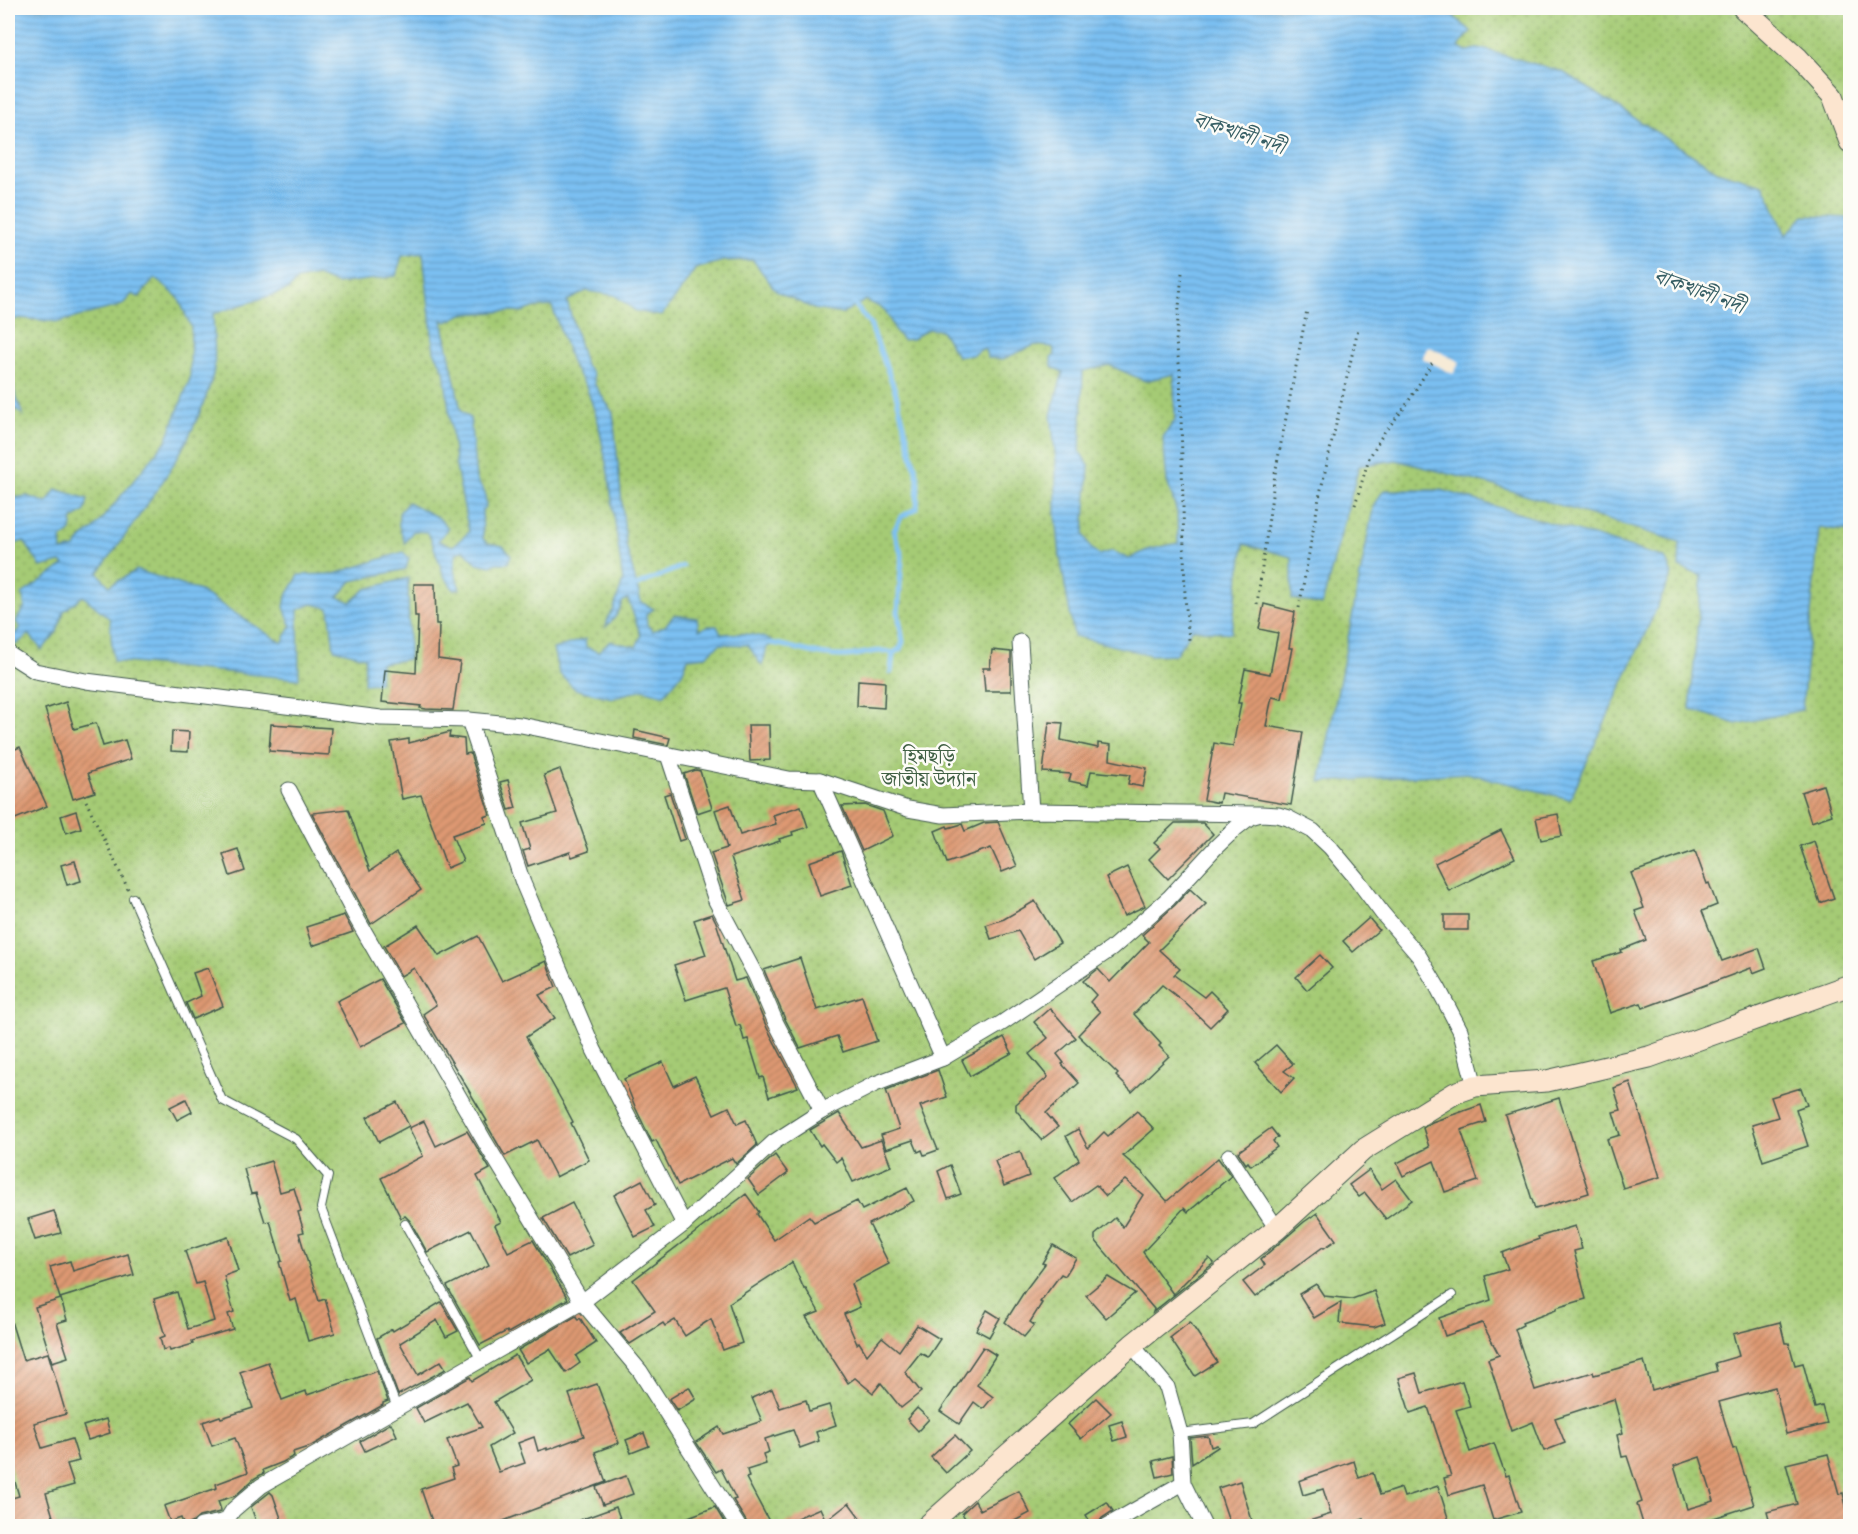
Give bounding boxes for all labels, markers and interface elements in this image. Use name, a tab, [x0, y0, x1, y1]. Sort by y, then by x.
water label: বাকখালী নদী	[1190, 106, 1291, 162]
water label: বাকখালী নদী	[1650, 263, 1751, 321]
park label: হিমছড়ি জাতীয় উদ্যান	[881, 744, 978, 792]

